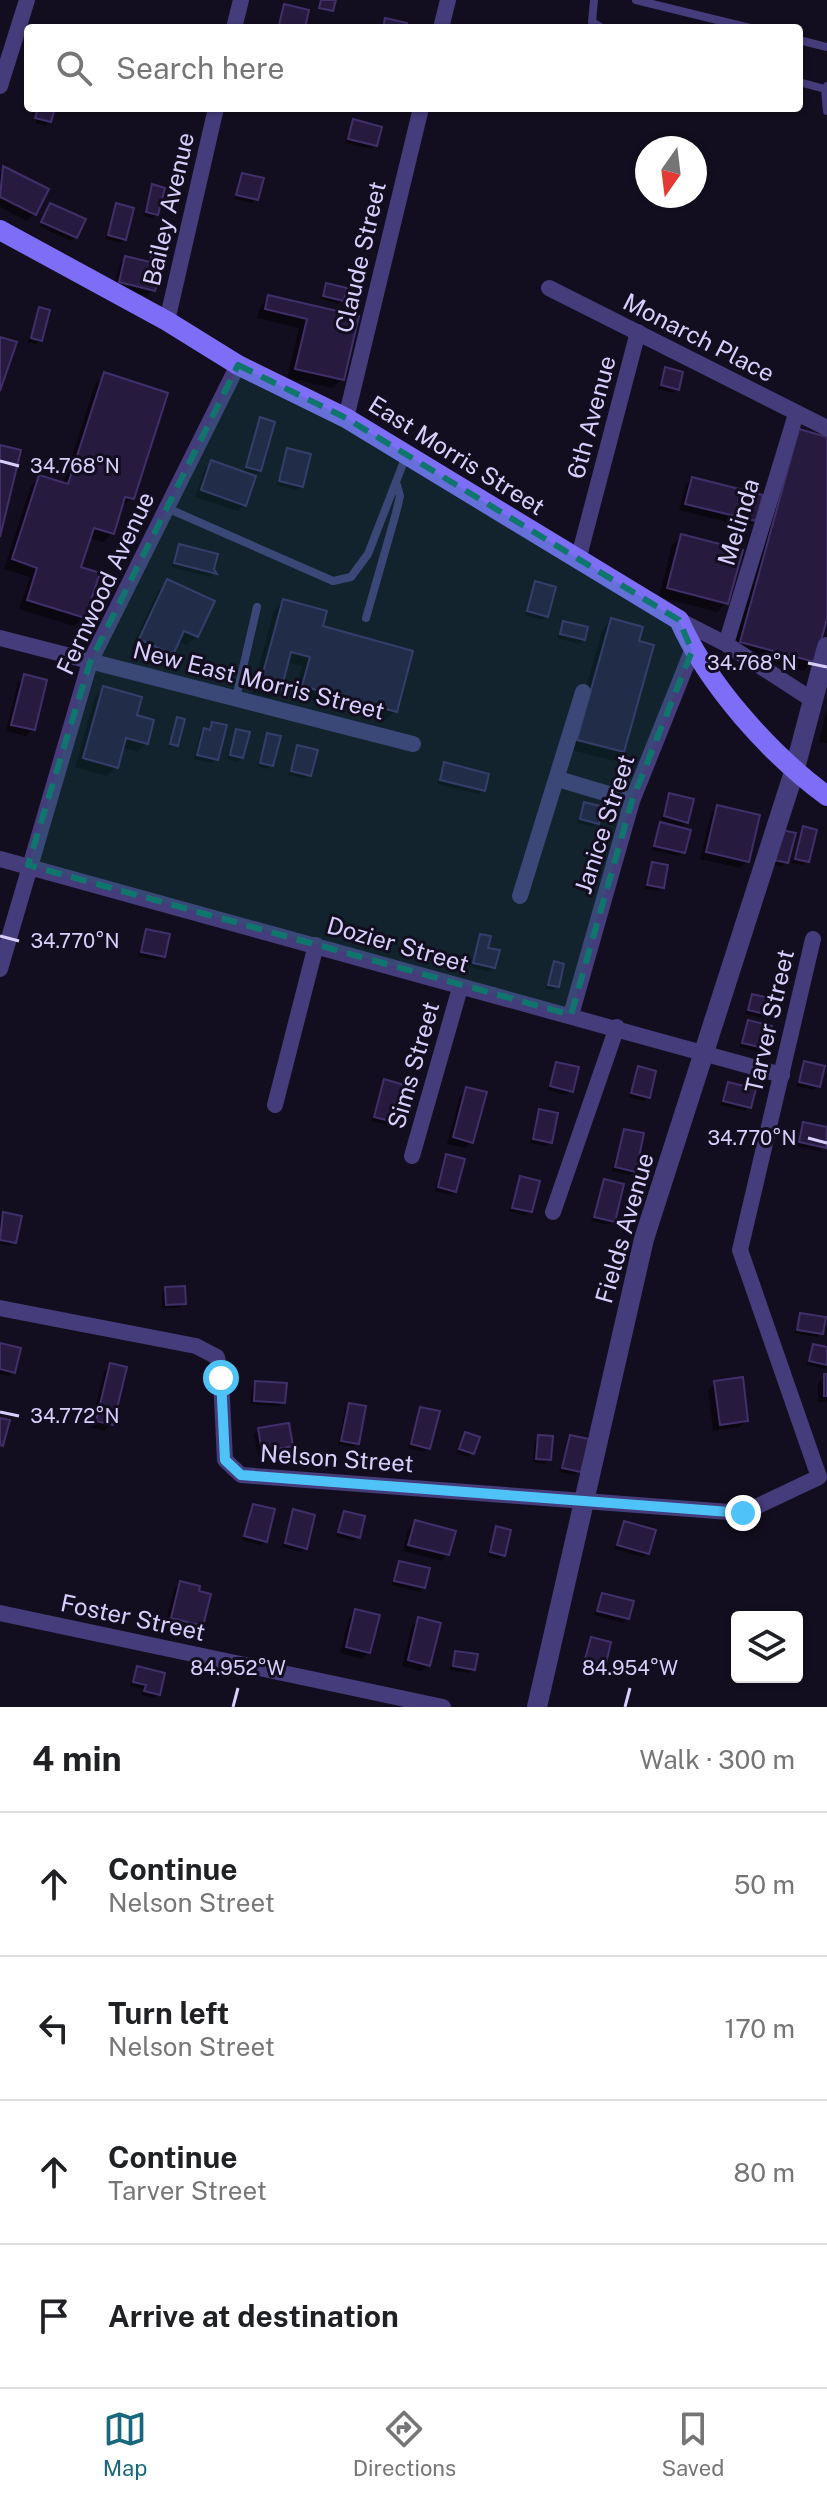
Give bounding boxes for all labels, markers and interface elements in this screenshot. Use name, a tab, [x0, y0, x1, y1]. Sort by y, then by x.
search box	[24, 24, 803, 112]
icon: search	[52, 46, 96, 90]
text: Search here	[116, 50, 284, 86]
street label: Bailey Avenue	[137, 130, 199, 288]
north arrow	[635, 136, 707, 208]
street label: Claude Street	[329, 179, 391, 335]
street label: Monarch Place	[619, 287, 779, 387]
street label: 6th Avenue	[561, 352, 621, 482]
street label: East Morris Street	[364, 390, 550, 520]
text: 34.768°N	[30, 454, 120, 478]
street label: Melinda	[712, 475, 764, 569]
street label: Fernwood Avenue	[50, 487, 160, 679]
street label: New East Morris Street	[130, 635, 388, 725]
text: 34.768°N	[707, 651, 797, 675]
street label: Janice Street	[568, 751, 640, 897]
street label: Dozier Street	[324, 910, 472, 978]
text: 34.770°N	[30, 929, 120, 953]
street label: Tarver Street	[739, 946, 799, 1096]
street label: Sims Street	[382, 998, 444, 1132]
text: 34.770°N	[707, 1126, 797, 1150]
street label: Fields Avenue	[589, 1150, 659, 1306]
route start	[203, 1360, 239, 1396]
text: 34.772°N	[30, 1404, 120, 1428]
street label: Nelson Street	[259, 1439, 415, 1477]
route end	[725, 1495, 761, 1531]
street label: Foster Street	[58, 1588, 208, 1646]
map controls	[731, 1611, 803, 1683]
button: layers	[731, 1611, 803, 1683]
text: 84.952°W	[190, 1656, 286, 1680]
text: 84.954°W	[582, 1656, 678, 1680]
text: 4 min	[32, 1739, 122, 1779]
text: Walk · 300 m	[640, 1744, 795, 1775]
text: Continue	[108, 1851, 238, 1887]
icon: ahead	[32, 1862, 76, 1906]
text: 50 m	[734, 1869, 795, 1900]
text: Nelson Street	[108, 1887, 275, 1918]
text: Turn left	[108, 1995, 229, 2031]
icon: left	[32, 2006, 76, 2050]
text: 170 m	[725, 2013, 795, 2044]
text: Nelson Street	[108, 2031, 275, 2062]
text: Continue	[108, 2139, 238, 2175]
icon: ahead	[32, 2150, 76, 2194]
text: 80 m	[734, 2157, 795, 2188]
text: Tarver Street	[108, 2175, 267, 2206]
icon: arrive	[32, 2294, 76, 2338]
text: Arrive at destination	[108, 2298, 399, 2334]
tab: Map	[103, 2407, 147, 2481]
tab: Directions	[353, 2407, 456, 2481]
tab: Saved	[661, 2407, 724, 2481]

